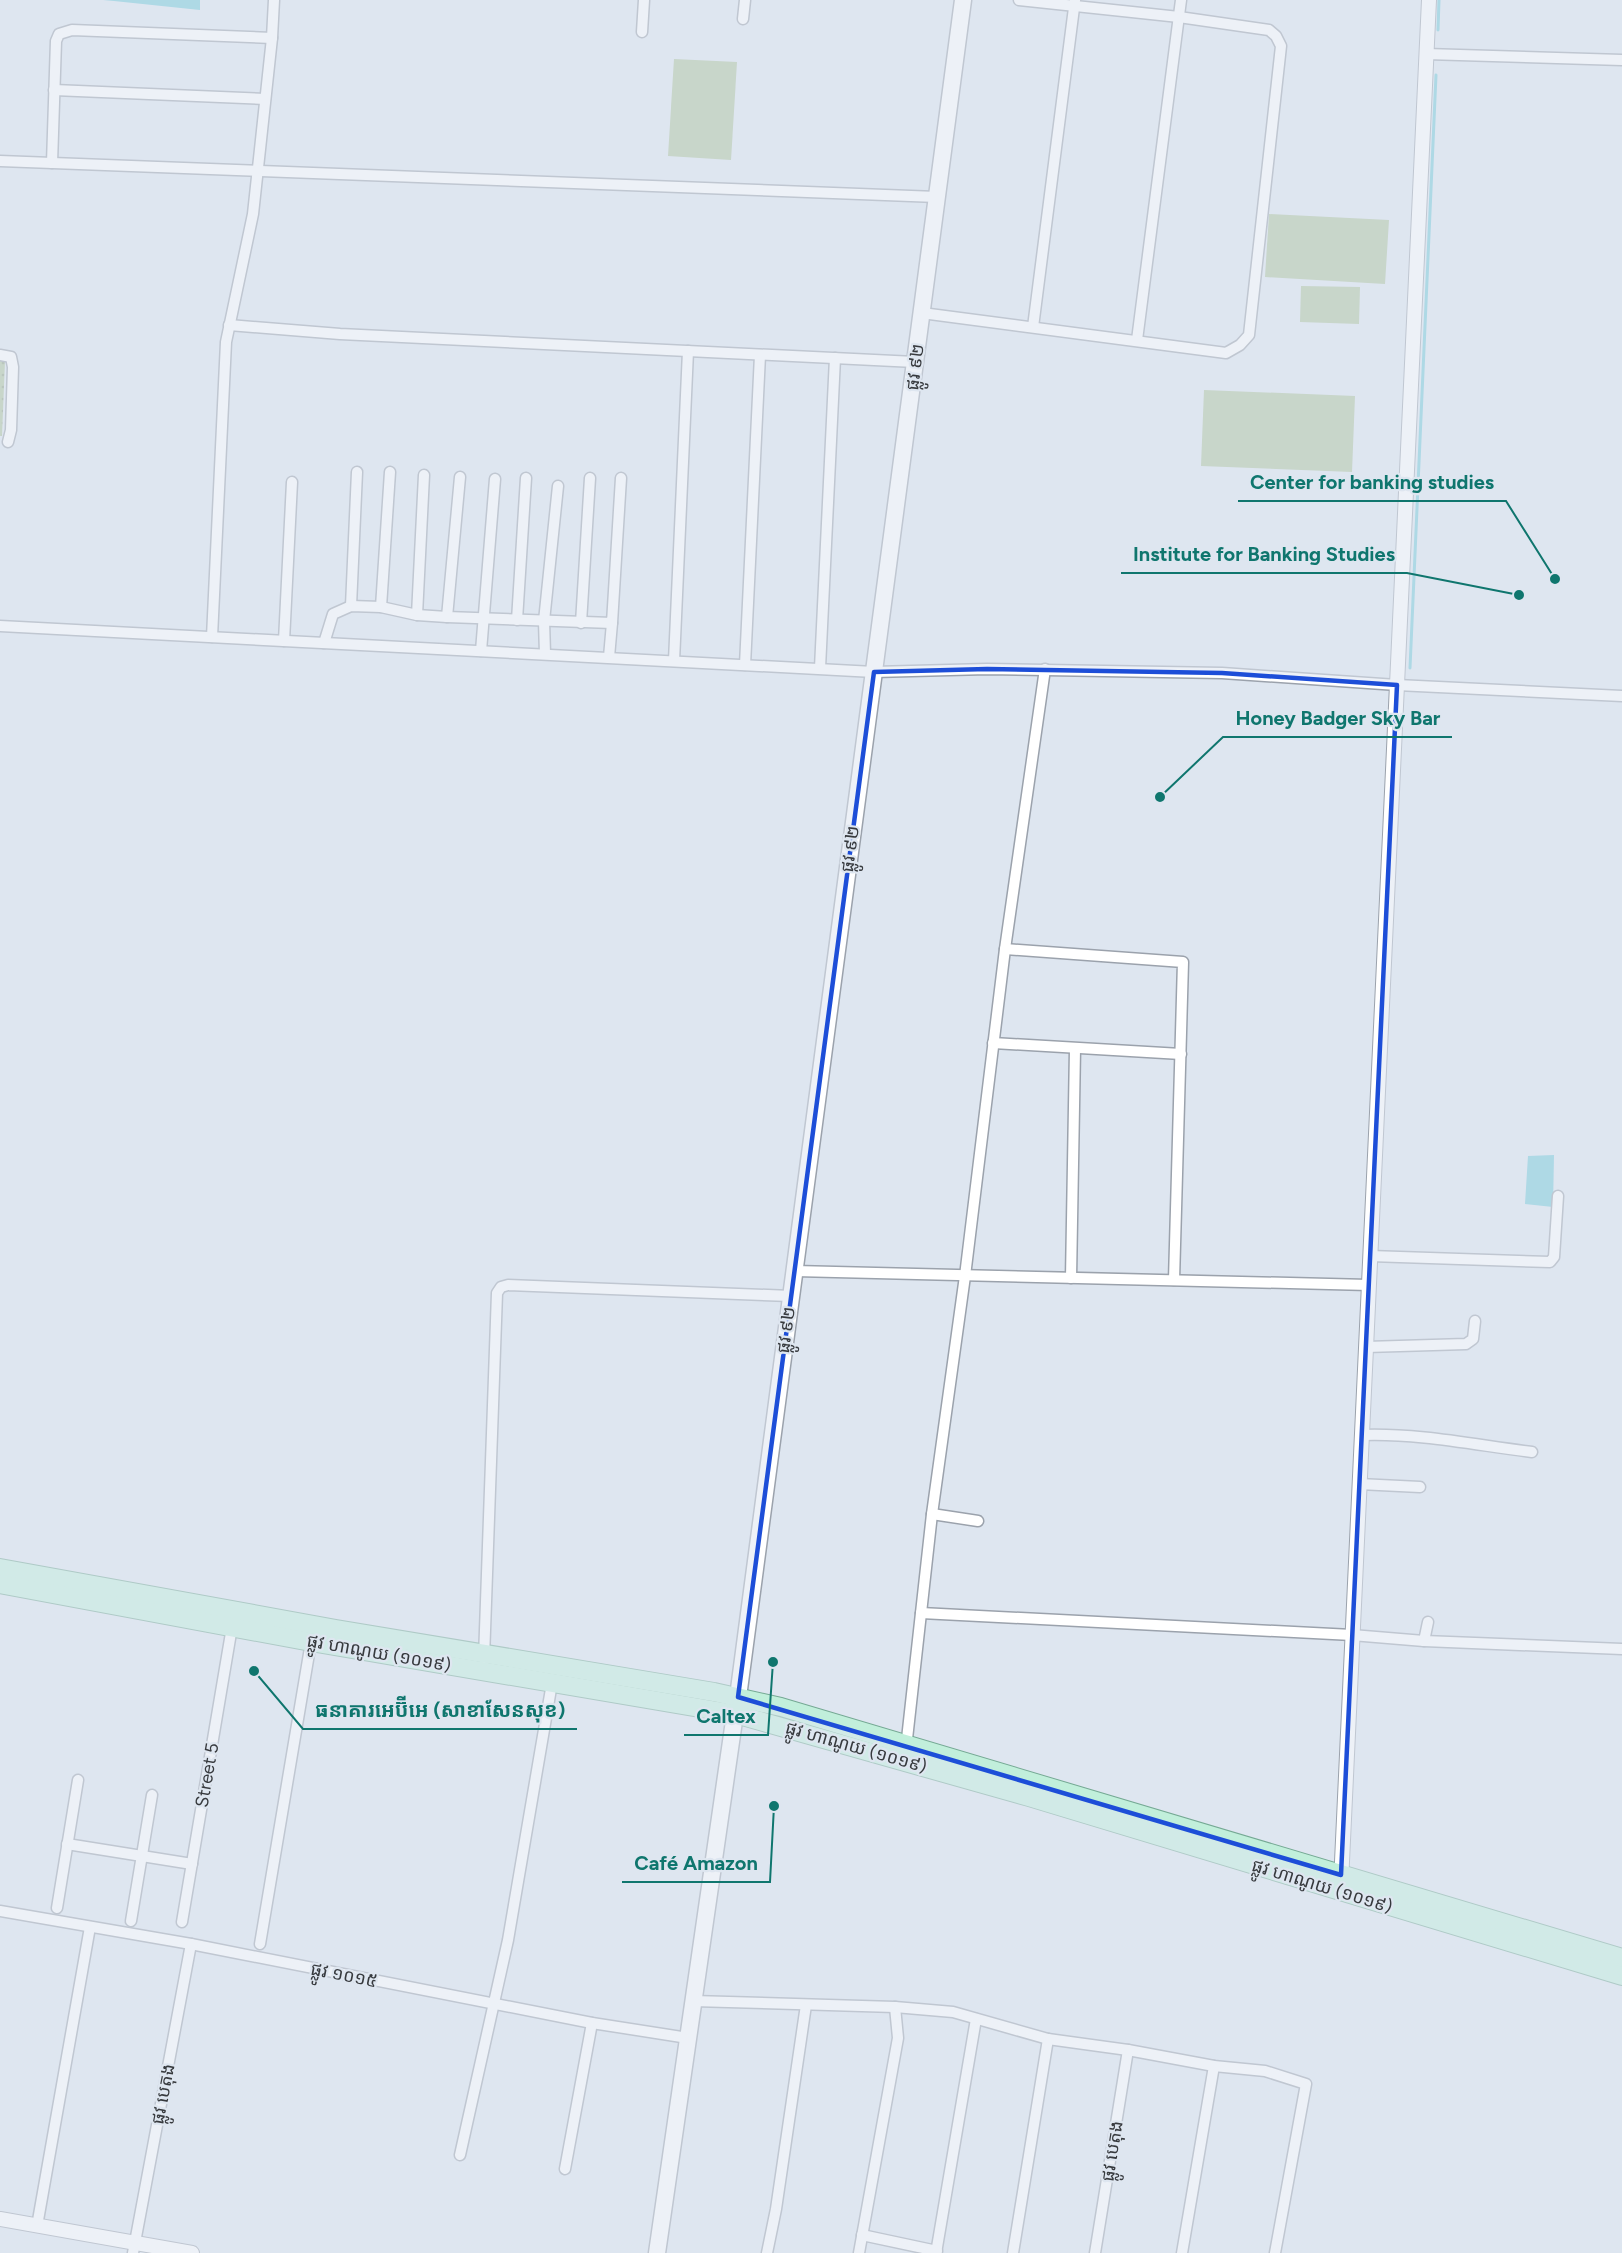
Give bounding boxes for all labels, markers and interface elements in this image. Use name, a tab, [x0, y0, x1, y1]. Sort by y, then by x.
street label: ផ្លូវ ៩២	[901, 342, 934, 392]
callout: Center for banking studies	[1238, 463, 1506, 501]
text: Center for banking studies	[1250, 470, 1494, 494]
callout: Institute for Banking Studies	[1121, 535, 1407, 573]
text: Institute for Banking Studies	[1133, 542, 1395, 566]
callout: Honey Badger Sky Bar	[1223, 699, 1452, 737]
text: Honey Badger Sky Bar	[1236, 706, 1441, 730]
street label: ផ្លូវ ៩២	[836, 824, 869, 874]
street label: ផ្លូវ ៩២	[772, 1305, 805, 1355]
street label: ផ្លូវ ហាណូយ (១០១៩)	[304, 1629, 453, 1682]
callout: ធនាគារអេប៊ីអេ (សាខាសែនសុខ)	[303, 1691, 577, 1729]
text: ធនាគារអេប៊ីអេ (សាខាសែនសុខ)	[315, 1695, 565, 1723]
callout: Caltex	[684, 1697, 768, 1735]
text: Caltex	[696, 1704, 756, 1728]
street label: ផ្លូវ ហាណូយ (១០១៩)	[781, 1716, 929, 1783]
street label: Street 5	[191, 1741, 223, 1809]
callout: Café Amazon	[622, 1844, 770, 1882]
text: Café Amazon	[634, 1851, 758, 1875]
street label: ផ្លូវ ហាណូយ (១០១៩)	[1247, 1854, 1395, 1923]
street label: ផ្លូវ ១០១៥	[308, 1958, 379, 1997]
street label: ផ្លូវ បេតុង	[146, 2062, 185, 2127]
street label: ផ្លូវ បេតុង	[1096, 2119, 1133, 2184]

